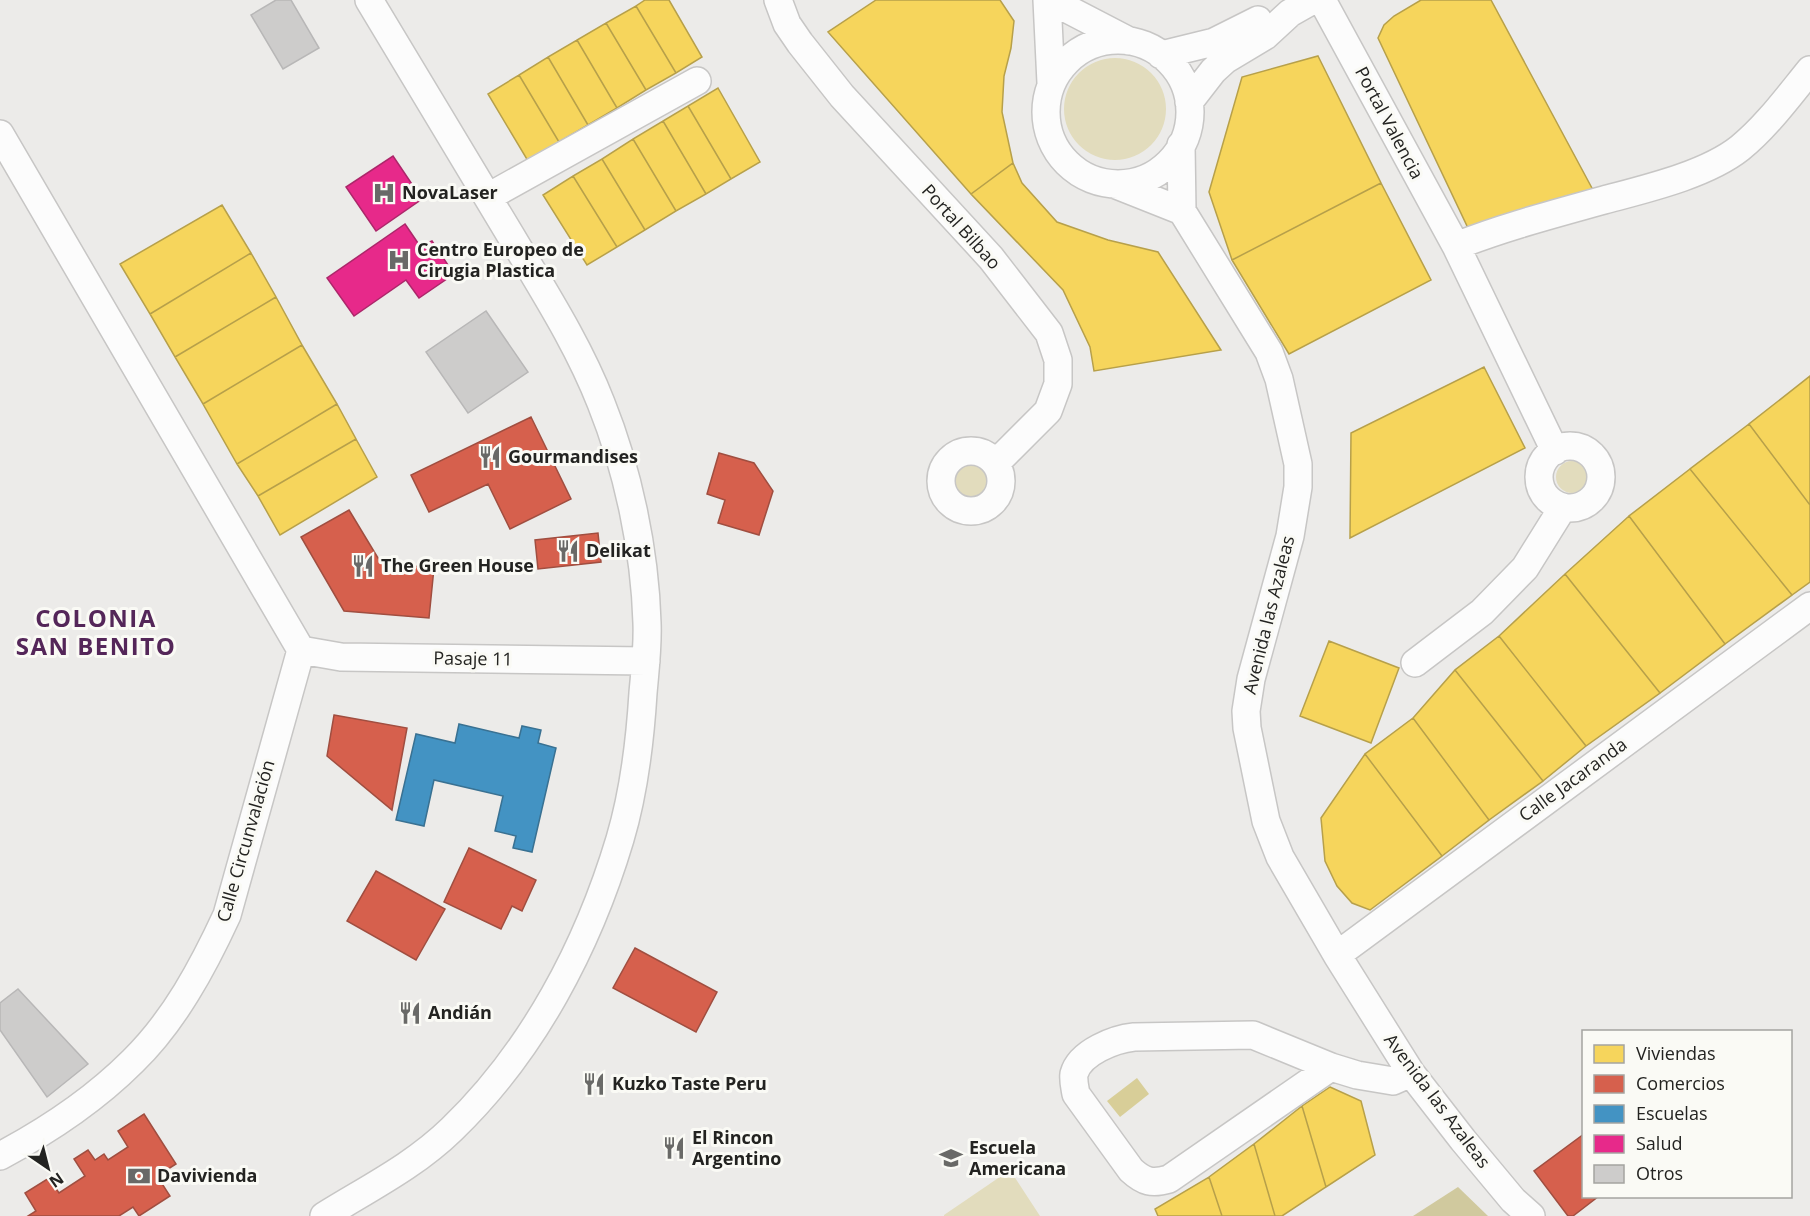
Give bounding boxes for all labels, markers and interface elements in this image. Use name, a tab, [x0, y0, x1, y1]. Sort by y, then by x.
street label: Portal Valencia	[1350, 62, 1430, 183]
street label: Portal Bilbao	[917, 178, 1007, 274]
hospital icon: NovaLaser	[371, 180, 397, 206]
place label: NovaLaser	[402, 180, 498, 204]
place label: Centro Europeo de Cirugia Plastica	[417, 237, 584, 282]
hospital icon: Centro Europeo de Cirugia Plastica	[386, 247, 412, 273]
restaurant icon: Gourmandises	[477, 444, 503, 470]
place label: Gourmandises	[508, 444, 638, 468]
street label: Avenida las Azaleas	[1237, 533, 1299, 697]
restaurant icon: Delikat	[555, 538, 581, 564]
place label: Delikat	[586, 538, 651, 562]
restaurant icon: The Green House	[350, 553, 376, 579]
place label: The Green House	[381, 553, 534, 577]
district label: COLONIA SAN BENITO	[16, 601, 176, 662]
street label: Pasaje 11	[433, 645, 513, 671]
street label: Calle Jacaranda	[1514, 732, 1631, 827]
street label: Calle Circunvalación	[210, 757, 280, 925]
restaurant icon: Andián	[397, 1000, 423, 1026]
place label: Andián	[428, 1000, 492, 1024]
street label: Avenida las Azaleas	[1379, 1028, 1496, 1173]
legend	[1582, 1030, 1792, 1198]
text: Viviendas	[1636, 1041, 1716, 1065]
restaurant icon: Kuzko Taste Peru	[581, 1071, 607, 1097]
place label: Kuzko Taste Peru	[612, 1071, 767, 1095]
text: Comercios	[1636, 1071, 1725, 1095]
text: Escuelas	[1636, 1101, 1707, 1125]
place label: El Rincon Argentino	[692, 1125, 782, 1170]
text: Salud	[1636, 1131, 1682, 1155]
restaurant icon: El Rincon Argentino	[661, 1135, 687, 1161]
place label: Escuela Americana	[969, 1135, 1066, 1180]
north arrow	[18, 1138, 78, 1198]
school or university icon: Escuela Americana	[938, 1145, 964, 1171]
text: Otros	[1636, 1161, 1683, 1185]
bank icon: Davivienda	[126, 1163, 152, 1189]
place label: Davivienda	[157, 1163, 257, 1187]
text: N	[45, 1168, 68, 1193]

